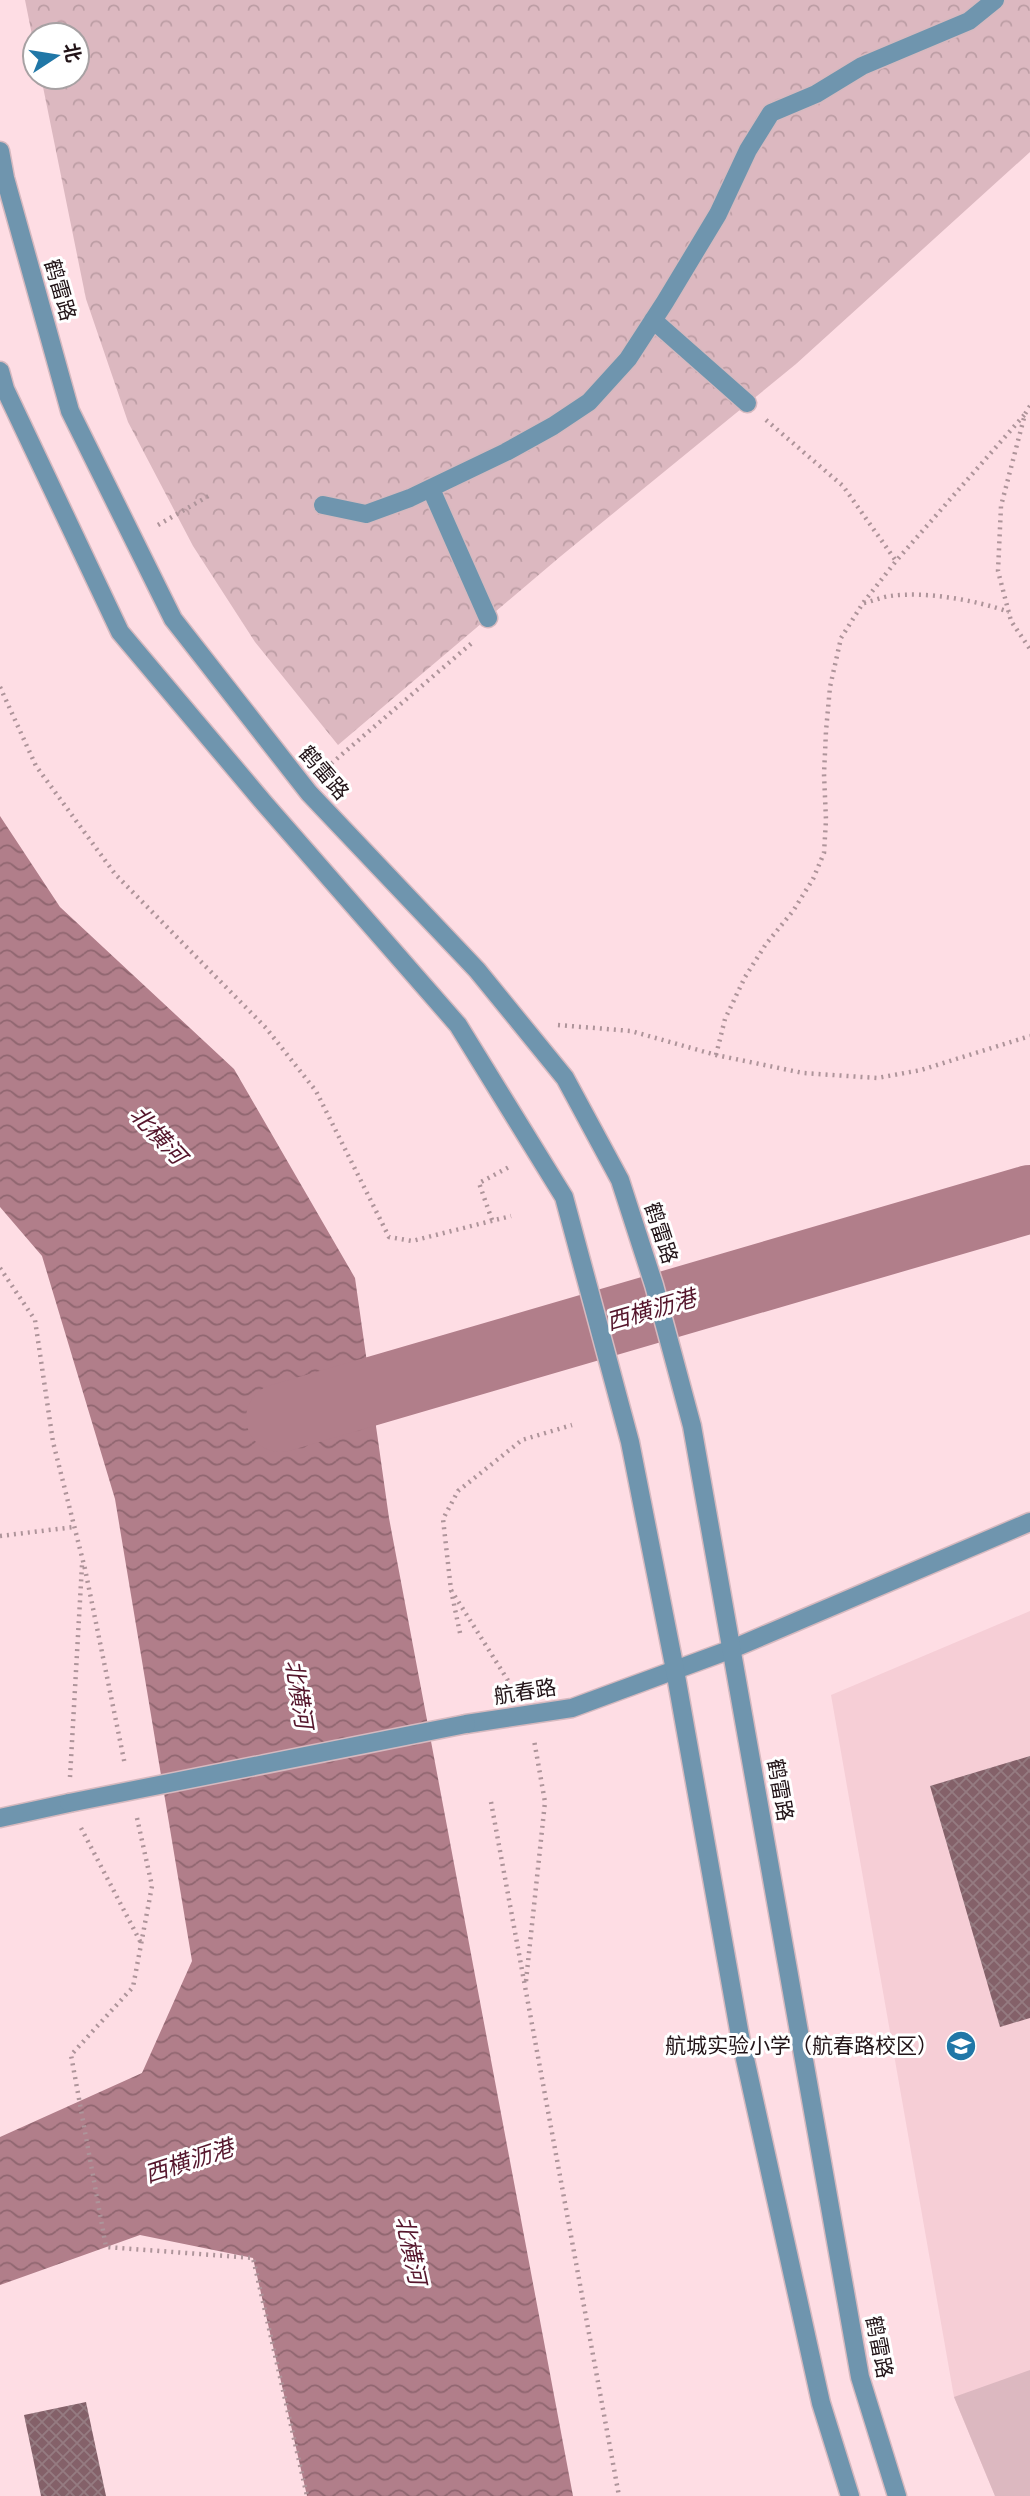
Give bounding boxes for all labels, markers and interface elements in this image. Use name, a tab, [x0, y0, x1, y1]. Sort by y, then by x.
north arrow	[21, 21, 91, 91]
text: 北	[58, 40, 87, 64]
street label: 鹤雷路	[39, 256, 83, 324]
street label: 鹤雷路	[294, 739, 356, 805]
water label: 北横河	[124, 1098, 197, 1173]
street label: 鹤雷路	[639, 1198, 685, 1267]
water label: 西横沥港	[602, 1280, 702, 1337]
water label: 北横河	[279, 1657, 322, 1734]
street label: 航春路	[492, 1672, 558, 1710]
street label: 鹤雷路	[762, 1756, 800, 1823]
school or university icon: 航城实验小学（航春路校区）	[944, 2029, 978, 2063]
place label: 航城实验小学（航春路校区）	[665, 2031, 938, 2059]
water label: 西横沥港	[140, 2130, 240, 2189]
water label: 北横河	[389, 2213, 436, 2291]
street label: 鹤雷路	[860, 2313, 900, 2380]

